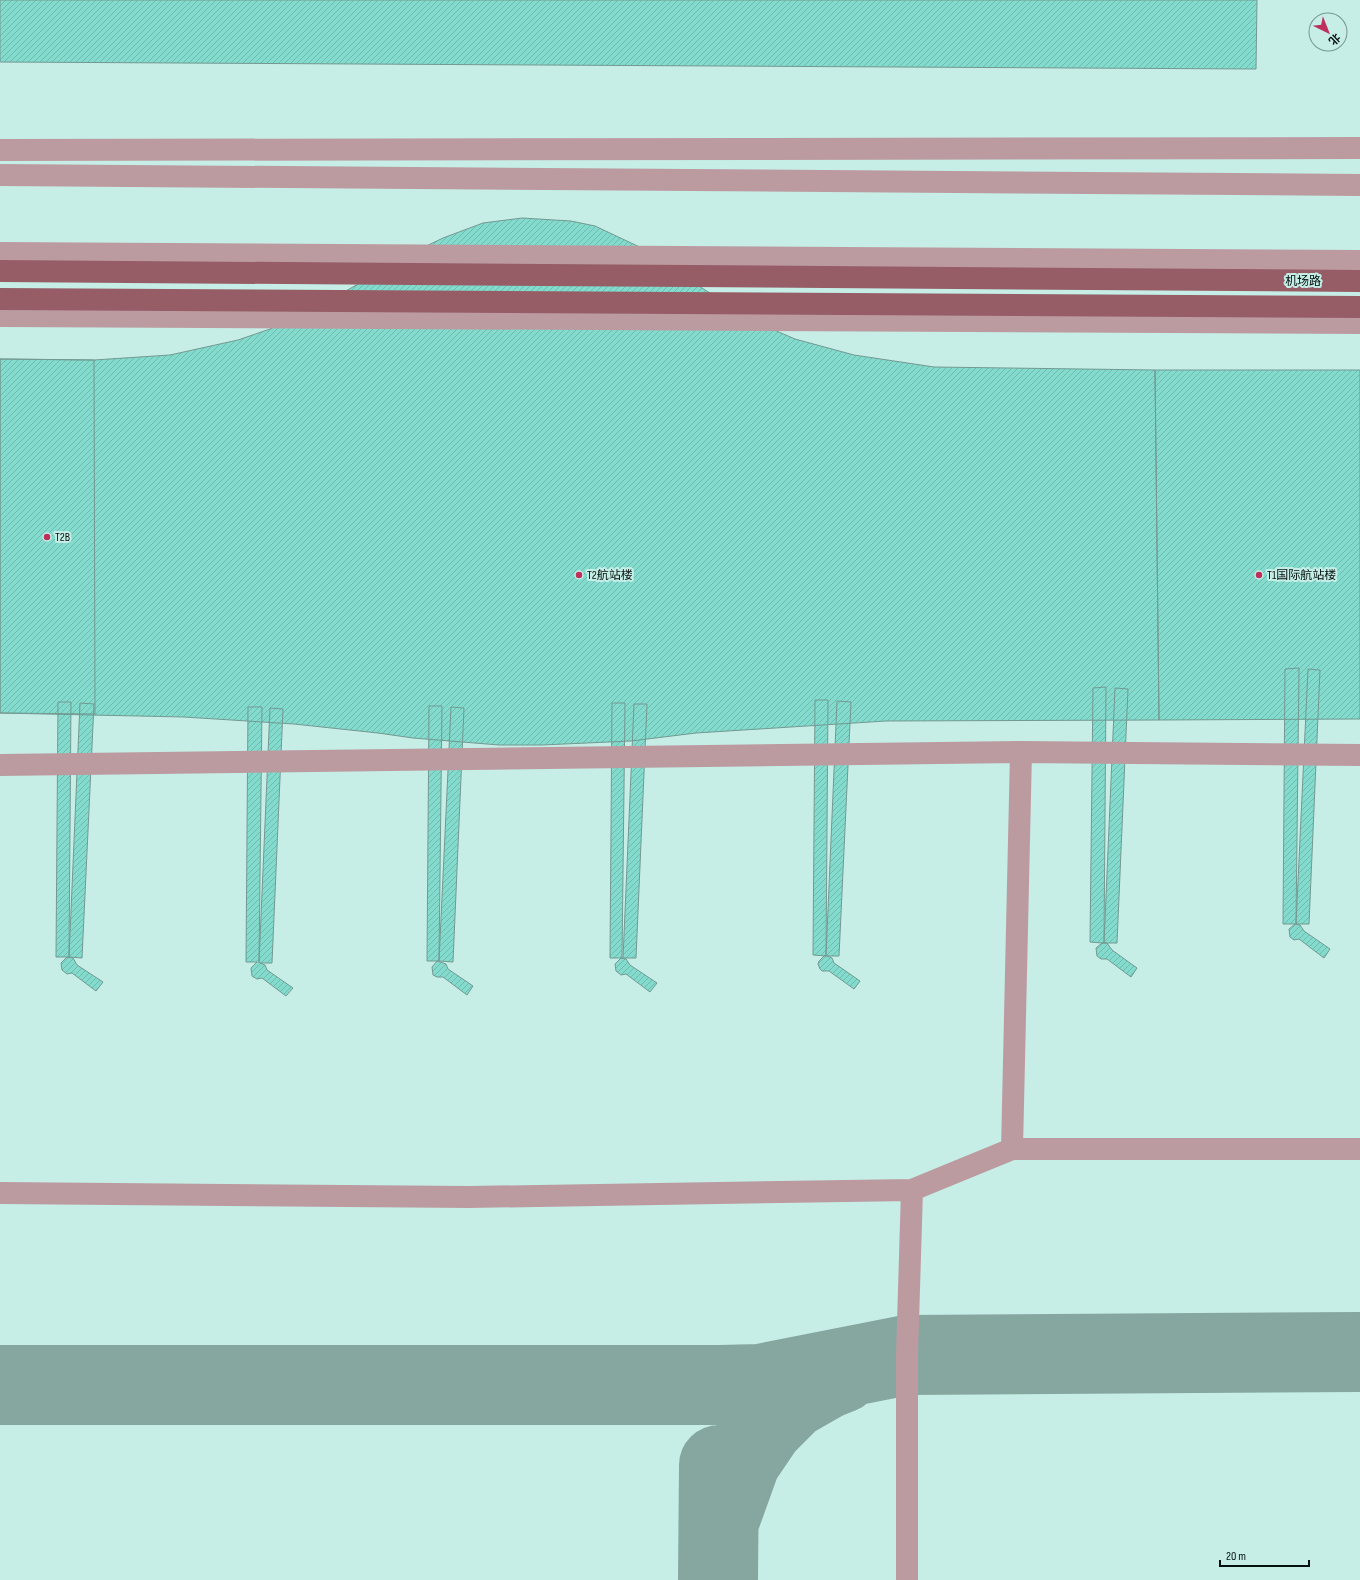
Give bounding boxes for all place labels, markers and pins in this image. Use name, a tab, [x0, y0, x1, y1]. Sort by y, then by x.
place label: T2B	[55, 530, 70, 545]
marker: T2B	[42, 532, 52, 542]
place label: T2航站楼	[587, 568, 633, 583]
place label: T1国际航站楼	[1267, 568, 1336, 583]
marker: T2航站楼	[574, 570, 584, 580]
marker: T1国际航站楼	[1254, 570, 1264, 580]

